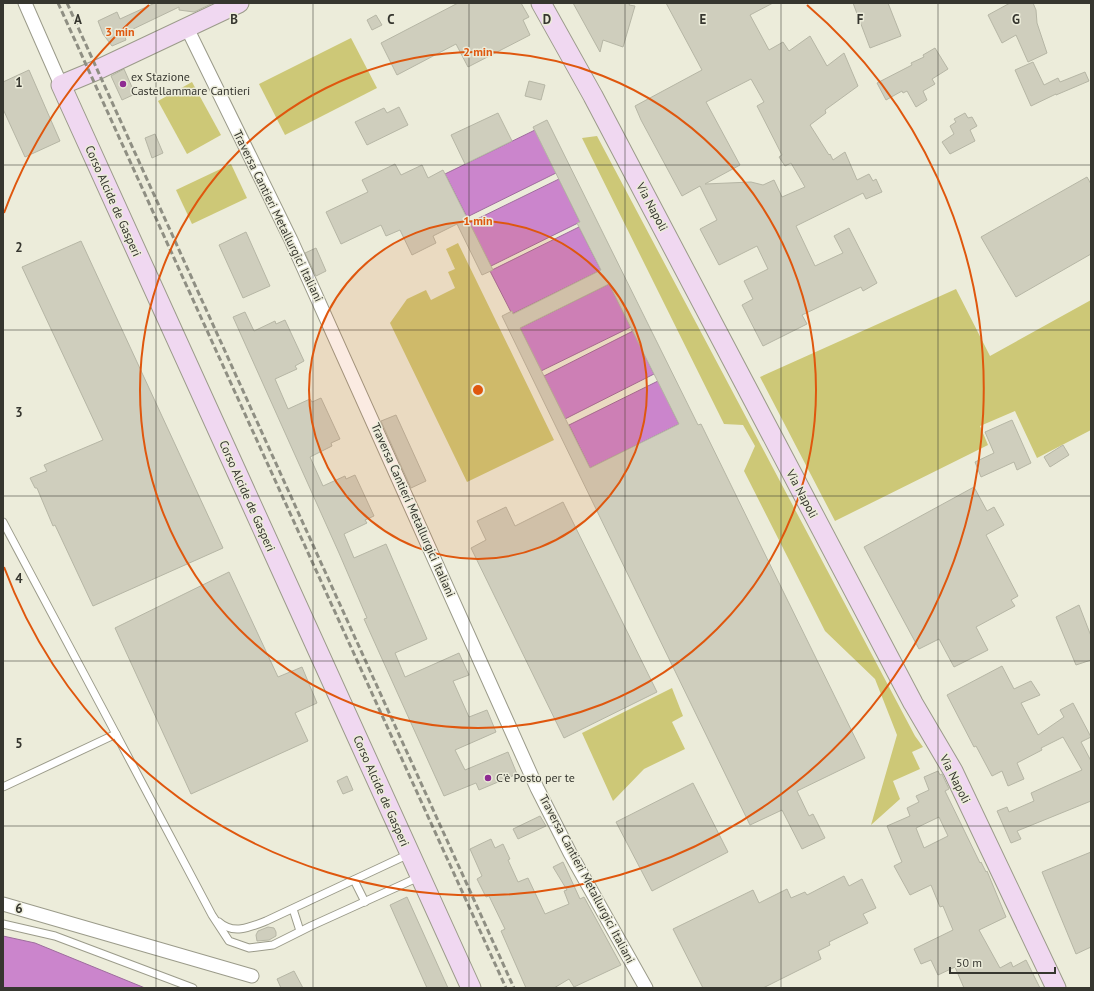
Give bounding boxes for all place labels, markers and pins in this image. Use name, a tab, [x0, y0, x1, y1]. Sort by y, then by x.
place label: ex Stazione Castellammare Cantieri	[131, 69, 250, 98]
marker: ex Stazione Castellammare Cantieri	[118, 79, 128, 89]
centre of rings	[471, 383, 485, 397]
place label: C'è Posto per te	[496, 770, 575, 785]
marker: C'è Posto per te	[483, 773, 493, 783]

